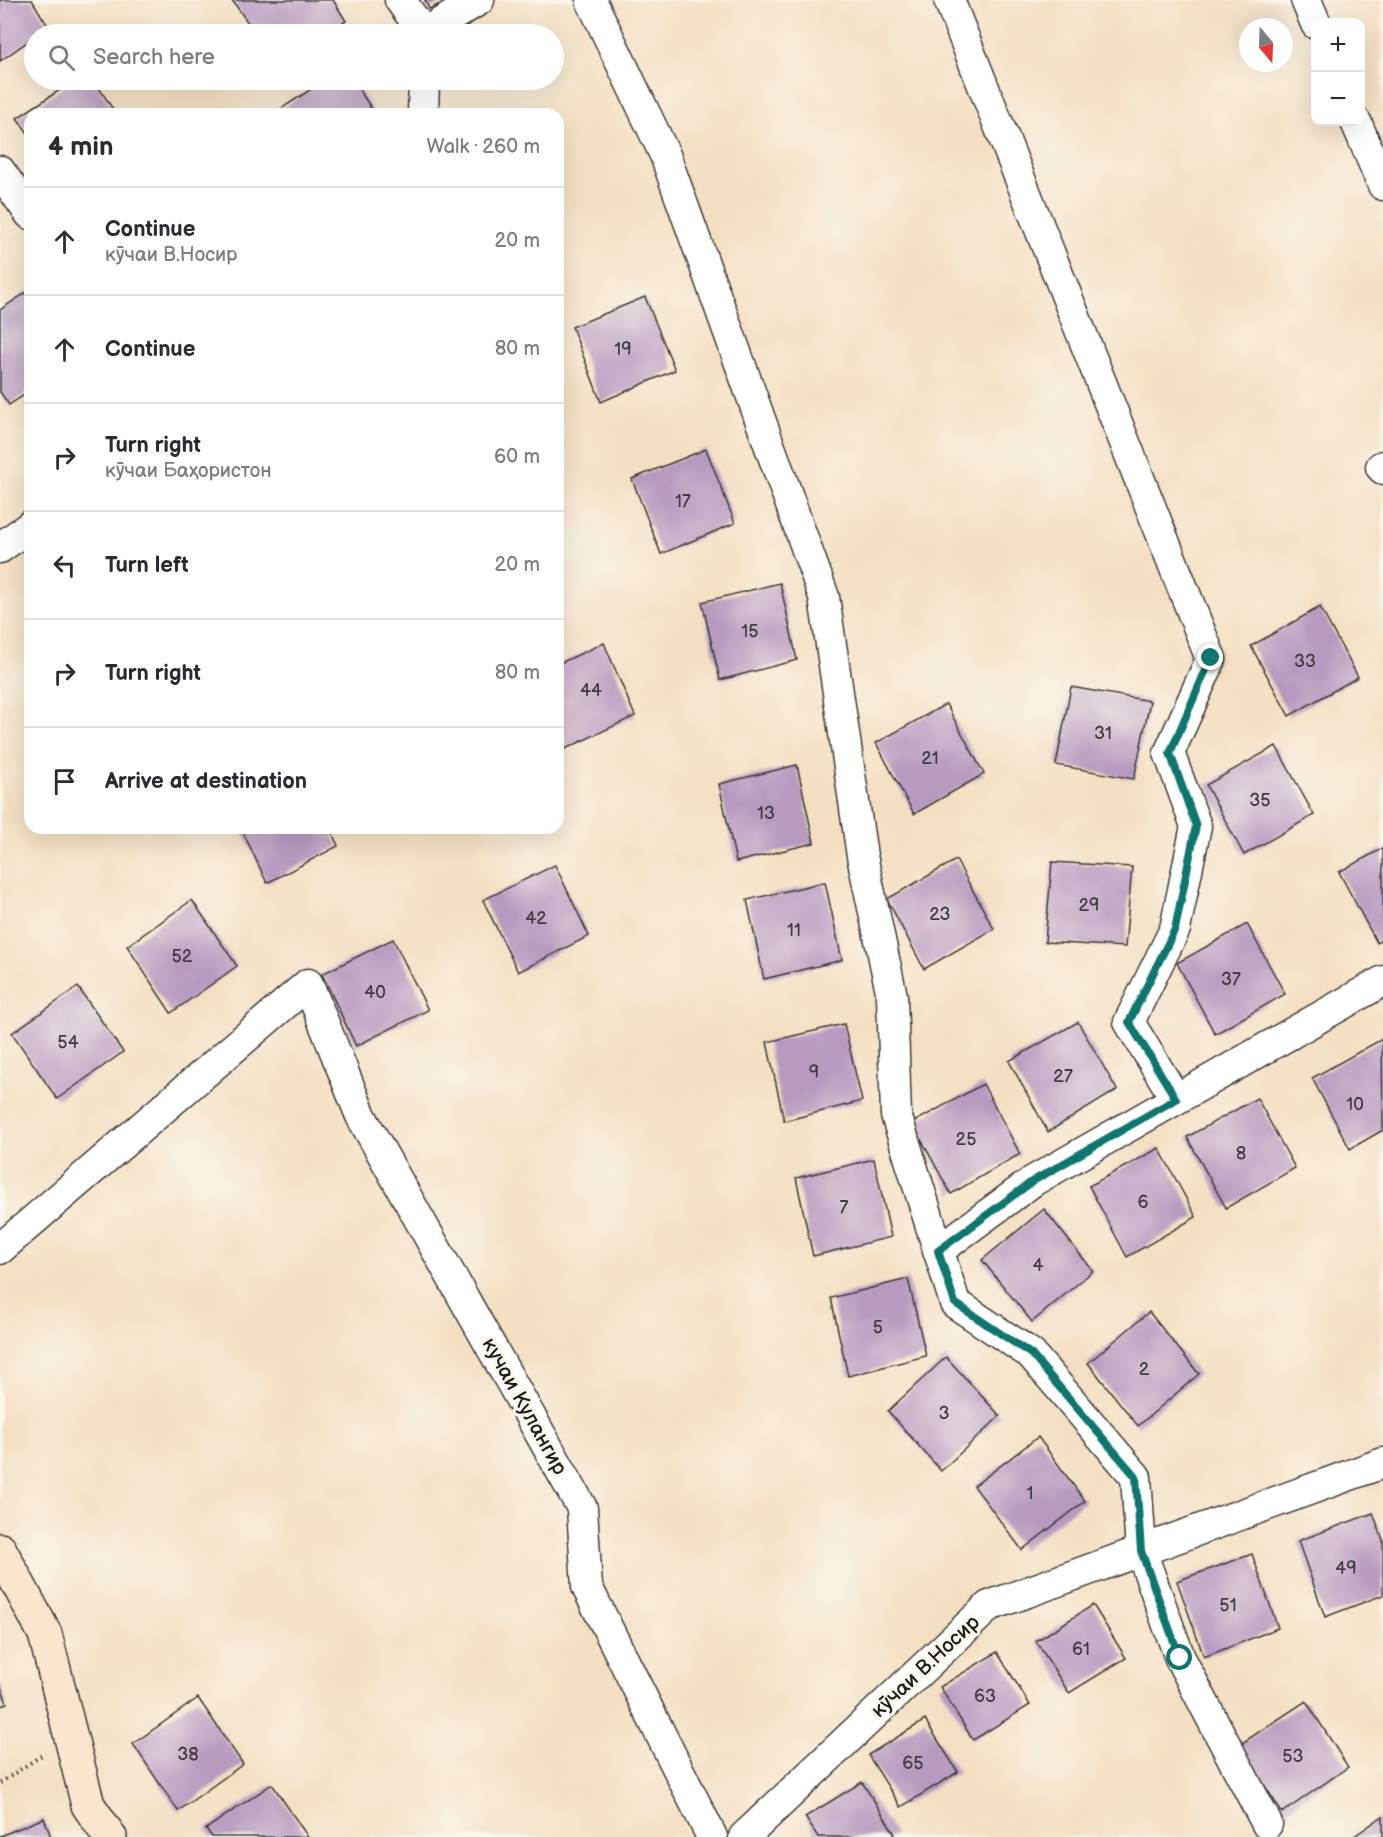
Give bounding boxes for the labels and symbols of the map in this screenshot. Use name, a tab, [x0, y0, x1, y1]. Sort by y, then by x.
north arrow	[1239, 18, 1293, 72]
house number: 19	[614, 339, 632, 360]
house number: 17	[675, 491, 691, 512]
house number: 15	[741, 621, 759, 642]
route end	[1197, 644, 1223, 670]
house number: 33	[1294, 651, 1316, 672]
house number: 44	[580, 680, 602, 701]
house number: 31	[1094, 723, 1112, 744]
house number: 21	[921, 748, 939, 769]
house number: 35	[1249, 790, 1271, 811]
house number: 13	[757, 803, 775, 824]
house number: 29	[1078, 895, 1100, 916]
house number: 23	[929, 904, 951, 925]
house number: 42	[525, 908, 547, 929]
house number: 11	[787, 920, 801, 941]
house number: 52	[172, 946, 193, 967]
house number: 37	[1221, 969, 1241, 990]
house number: 40	[364, 982, 386, 1003]
house number: 54	[57, 1032, 79, 1053]
house number: 9	[809, 1062, 819, 1083]
house number: 27	[1053, 1066, 1073, 1087]
house number: 10	[1346, 1094, 1364, 1115]
house number: 25	[956, 1129, 976, 1150]
house number: 8	[1236, 1143, 1246, 1164]
house number: 6	[1138, 1192, 1149, 1213]
house number: 7	[840, 1197, 849, 1218]
house number: 4	[1033, 1255, 1044, 1276]
house number: 5	[873, 1317, 883, 1338]
street label: кучаи Кулангир	[477, 1333, 573, 1479]
house number: 2	[1139, 1359, 1150, 1380]
house number: 3	[938, 1403, 950, 1424]
house number: 1	[1027, 1483, 1033, 1504]
house number: 49	[1335, 1558, 1357, 1579]
house number: 51	[1219, 1595, 1237, 1616]
street label: кӯчаи В.Носир	[866, 1610, 985, 1723]
house number: 61	[1072, 1639, 1090, 1660]
route start	[1166, 1644, 1192, 1670]
house number: 63	[974, 1686, 996, 1707]
house number: 38	[177, 1744, 199, 1765]
house number: 53	[1282, 1746, 1304, 1767]
house number: 65	[902, 1753, 924, 1774]

